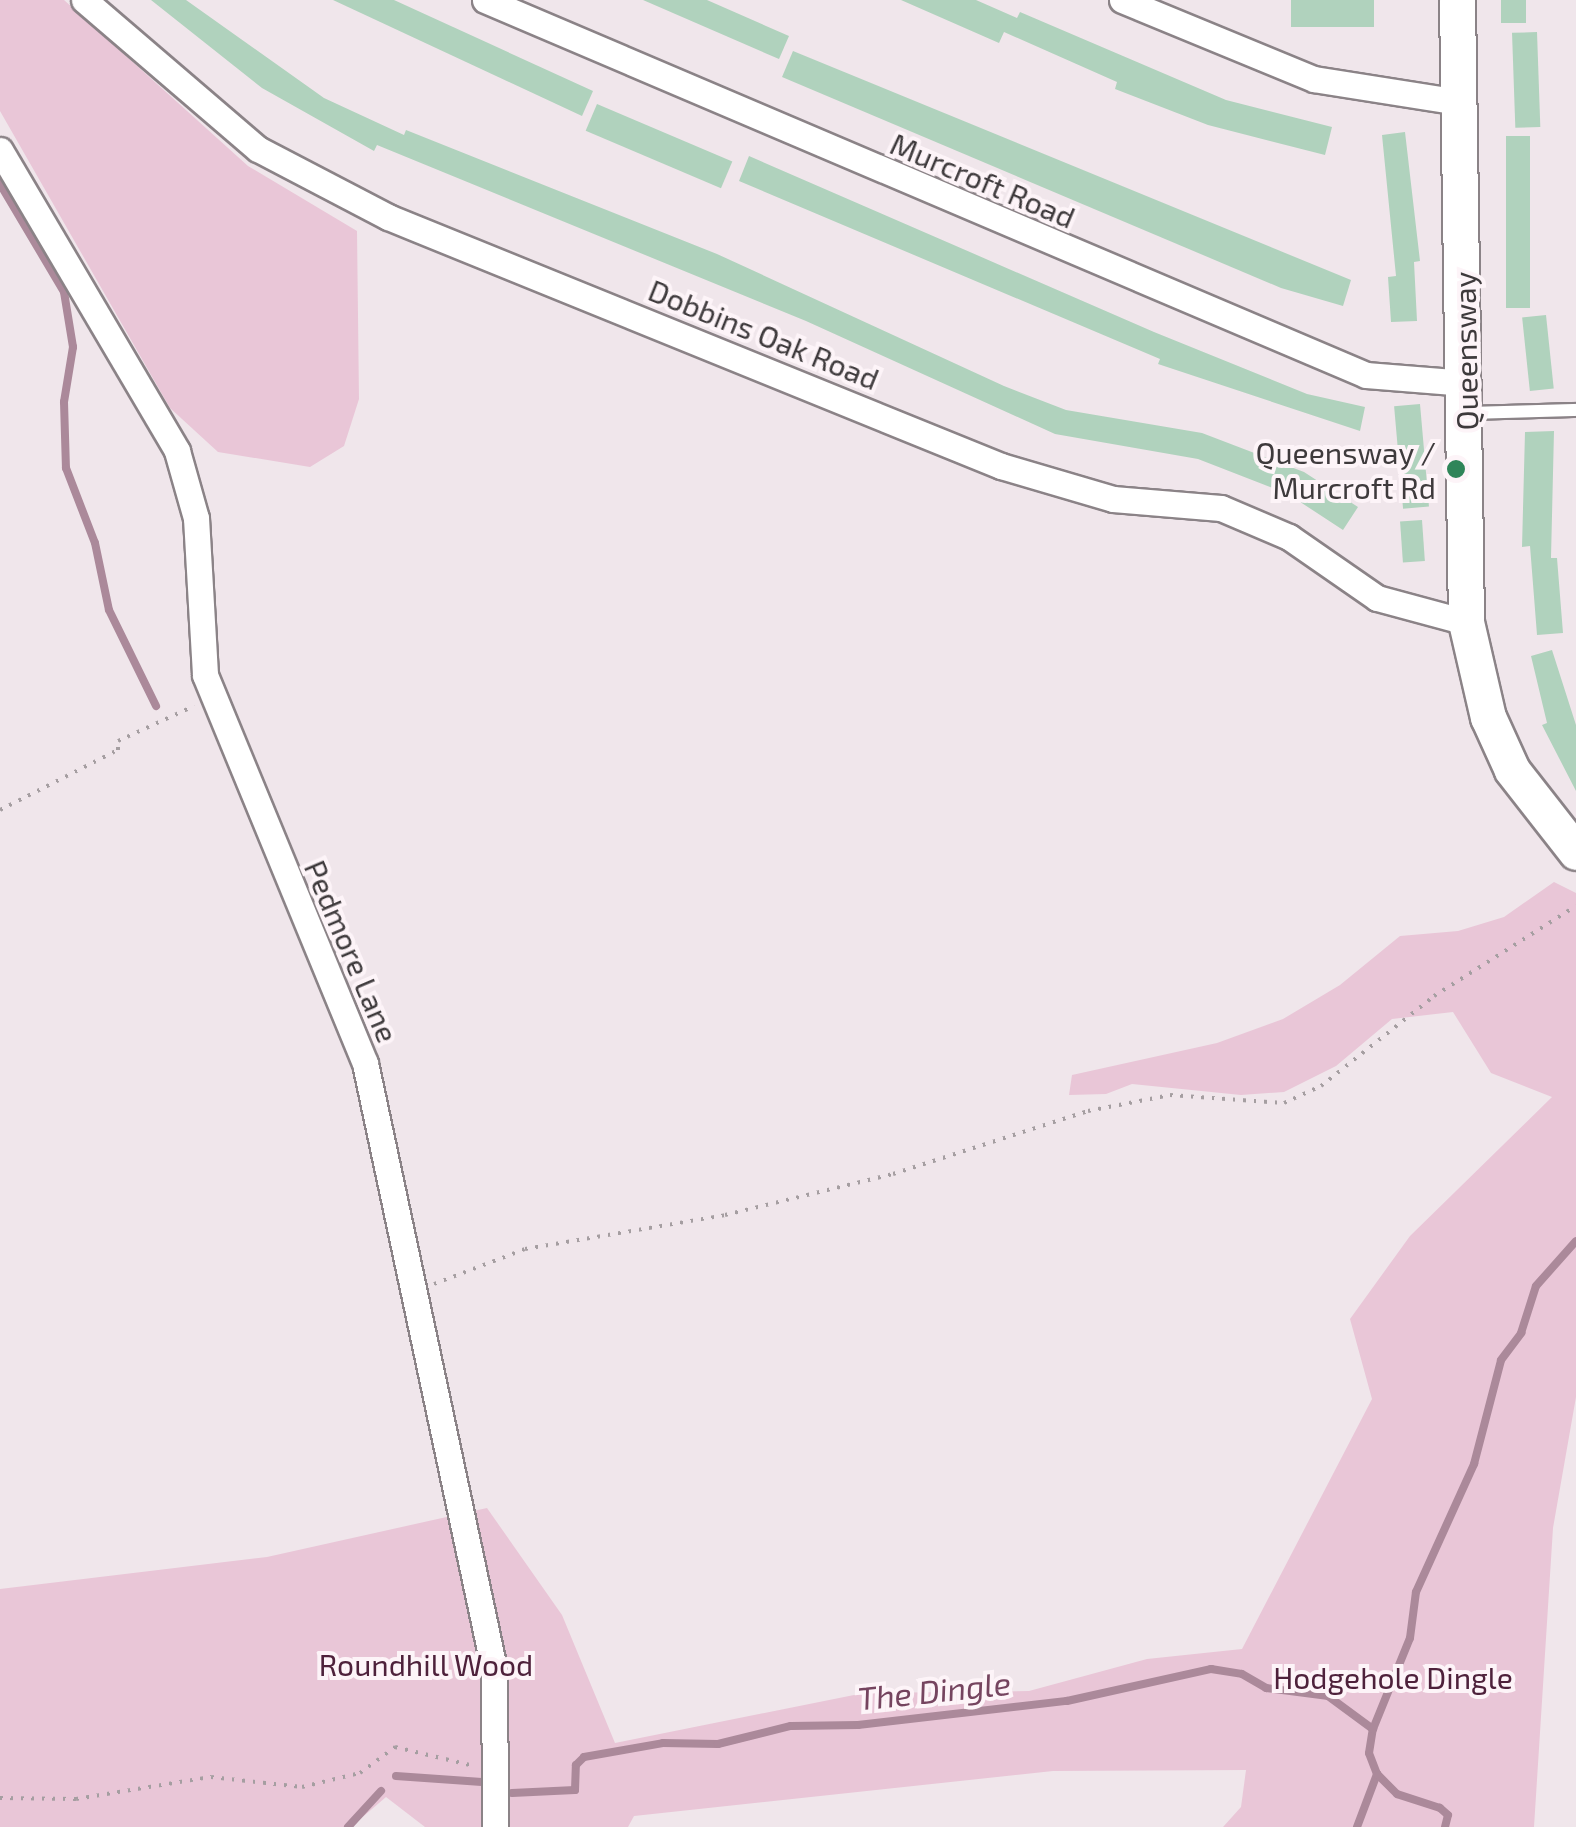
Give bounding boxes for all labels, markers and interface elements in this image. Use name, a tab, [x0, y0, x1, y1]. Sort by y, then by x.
street label: Murcroft Road	[885, 125, 1081, 235]
street label: Dobbins Oak Road	[643, 271, 885, 397]
street label: Queensway	[1446, 271, 1484, 431]
place label: Queensway / Murcroft Rd	[1255, 434, 1436, 504]
marker: Queensway / Murcroft Rd	[1445, 458, 1467, 480]
street label: Pedmore Lane	[298, 855, 406, 1047]
park label: Roundhill Wood	[318, 1646, 534, 1682]
park label: Hodgehole Dingle	[1273, 1659, 1513, 1695]
water label: The Dingle	[856, 1663, 1012, 1717]

